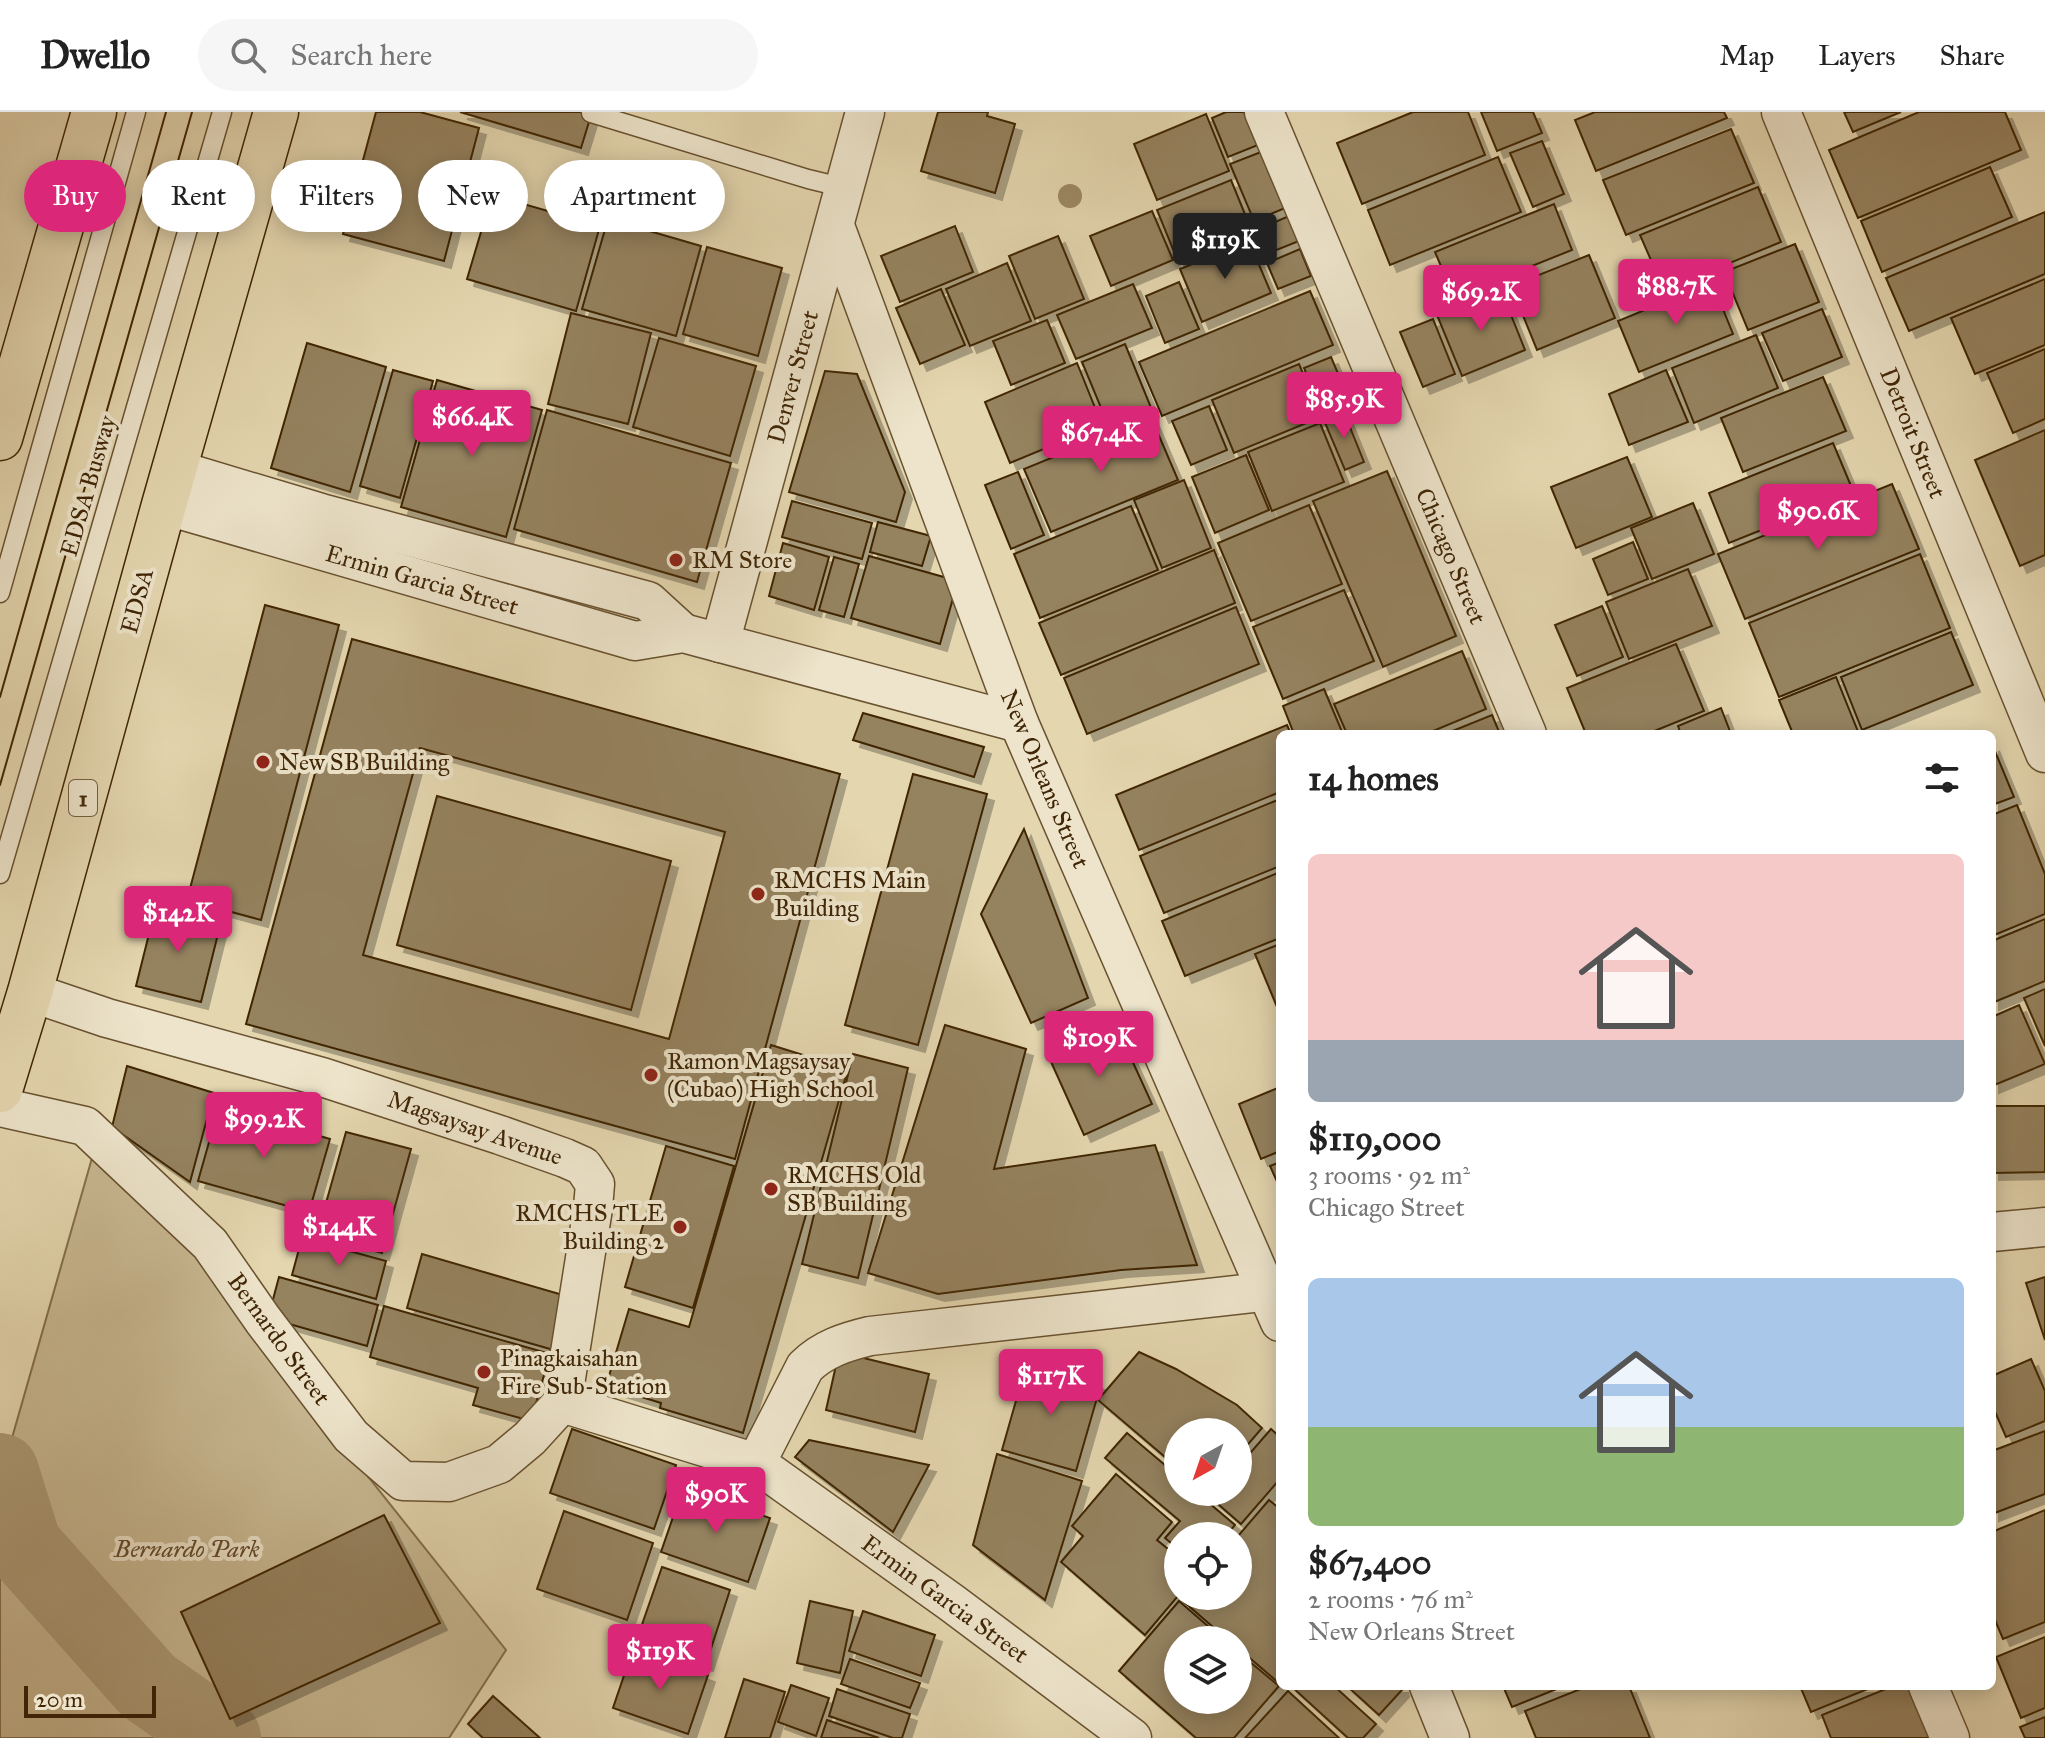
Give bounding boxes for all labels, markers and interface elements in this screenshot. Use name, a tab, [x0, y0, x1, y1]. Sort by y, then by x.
search box	[198, 19, 758, 91]
text: Dwello	[40, 32, 150, 78]
icon: search	[226, 33, 270, 77]
text: Search here	[290, 37, 432, 73]
text: Map	[1719, 38, 1774, 73]
text: Layers	[1818, 38, 1896, 73]
text: Share	[1940, 38, 2005, 73]
chip: Buy	[24, 160, 126, 232]
chip: Rent	[142, 160, 255, 232]
chip: Filters	[271, 160, 402, 232]
chip: New	[418, 160, 528, 232]
chip: Apartment	[544, 160, 725, 232]
pin: $119K	[1169, 213, 1281, 281]
text: $119K	[1191, 223, 1259, 255]
pin: $88.7K	[1611, 259, 1741, 327]
pin: $69.2K	[1416, 265, 1546, 333]
text: $88.7K	[1636, 269, 1716, 301]
text: $69.2K	[1441, 275, 1521, 307]
street label: Denver Street	[761, 307, 825, 447]
street label: Detroit Street	[1873, 363, 1953, 503]
pin: $85.9K	[1279, 372, 1409, 440]
text: $85.9K	[1305, 382, 1383, 414]
pin: $66.4K	[407, 390, 537, 458]
text: $66.4K	[432, 400, 512, 432]
pin: $67.4K	[1036, 406, 1166, 474]
street label: EDSA Busway	[54, 411, 123, 560]
text: $67.4K	[1060, 416, 1142, 448]
street label: Chicago Street	[1409, 484, 1493, 629]
pin: $90.6K	[1753, 484, 1883, 552]
text: $90.6K	[1777, 494, 1859, 526]
street label: Ermin Garcia Street	[322, 538, 522, 622]
place label: RM Store	[692, 545, 792, 575]
marker: RM Store	[667, 551, 685, 569]
street label: EDSA	[114, 565, 160, 637]
street label: New Orleans Street	[994, 685, 1096, 873]
place label: New SB Building	[279, 747, 450, 777]
marker: New SB Building	[254, 753, 272, 771]
icon: filters	[1920, 756, 1964, 800]
text: 14 homes	[1308, 758, 1439, 799]
road number: 1	[69, 780, 97, 816]
place label: RMCHS Main Building	[774, 865, 926, 923]
marker: RMCHS Main Building	[749, 885, 767, 903]
pin: $142K	[122, 886, 234, 954]
text: $142K	[142, 896, 214, 928]
icon: home	[1564, 906, 1708, 1050]
pin: $109K	[1043, 1011, 1155, 1079]
text: $109K	[1062, 1021, 1136, 1053]
place label: Ramon Magsaysay (Cubao) High School	[667, 1046, 874, 1104]
marker: Ramon Magsaysay (Cubao) High School	[642, 1066, 660, 1084]
street label: Magsaysay Avenue	[384, 1084, 566, 1172]
pin: $99.2K	[199, 1092, 329, 1160]
text: $99.2K	[224, 1102, 304, 1134]
text: $119,000	[1308, 1118, 1441, 1159]
text: 3 rooms · 92 m²	[1308, 1159, 1470, 1191]
place label: RMCHS Old SB Building	[787, 1160, 921, 1218]
marker: RMCHS Old SB Building	[762, 1180, 780, 1198]
text: Chicago Street	[1308, 1191, 1465, 1223]
place label: RMCHS TLE Building 2	[515, 1198, 664, 1256]
pin: $144K	[283, 1200, 395, 1268]
text: $144K	[302, 1210, 376, 1242]
marker: RMCHS TLE Building 2	[671, 1218, 689, 1236]
street label: Bernardo Street	[221, 1267, 337, 1411]
icon: home	[1564, 1330, 1708, 1474]
place label: Pinagkaisahan Fire Sub-Station	[500, 1343, 667, 1401]
pin: $117K	[995, 1349, 1107, 1417]
text: $117K	[1017, 1359, 1085, 1391]
marker: Pinagkaisahan Fire Sub-Station	[475, 1363, 493, 1381]
north arrow	[1164, 1418, 1252, 1506]
map controls	[1164, 1418, 1252, 1714]
pin: $90K	[669, 1467, 763, 1535]
text: $90K	[684, 1477, 748, 1509]
button: locate	[1164, 1522, 1252, 1610]
street label: Ermin Garcia Street	[856, 1528, 1035, 1670]
park label: Bernardo Park	[113, 1534, 260, 1564]
text: $67,400	[1308, 1542, 1431, 1583]
text: 2 rooms · 76 m²	[1308, 1583, 1473, 1615]
text: New Orleans Street	[1308, 1615, 1515, 1647]
pin: $119K	[604, 1624, 716, 1692]
button: layers	[1164, 1626, 1252, 1714]
text: $119K	[626, 1634, 694, 1666]
scale bar	[24, 1682, 156, 1718]
text: 20 m	[36, 1686, 83, 1713]

